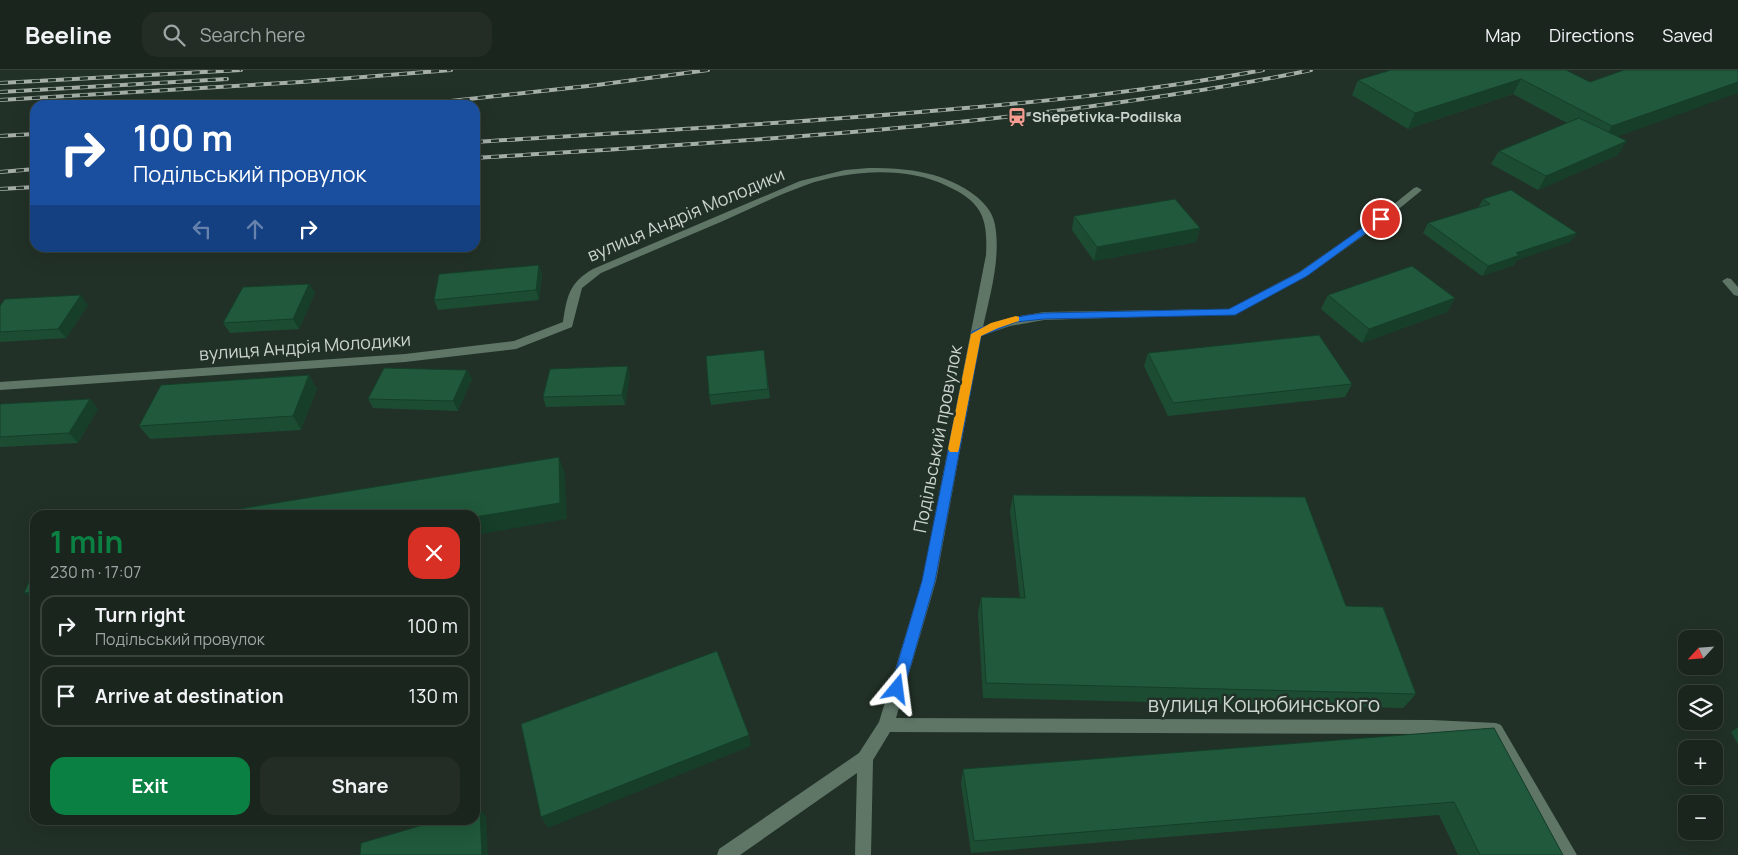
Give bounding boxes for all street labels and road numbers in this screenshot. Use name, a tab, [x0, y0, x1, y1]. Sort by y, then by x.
street label: вулиця Андрія Молодики	[583, 162, 788, 267]
street label: вулиця Андрія Молодики	[198, 327, 412, 365]
street label: Подільський провулок	[907, 342, 967, 535]
street label: вулиця Коцюбинського	[1148, 690, 1380, 718]

